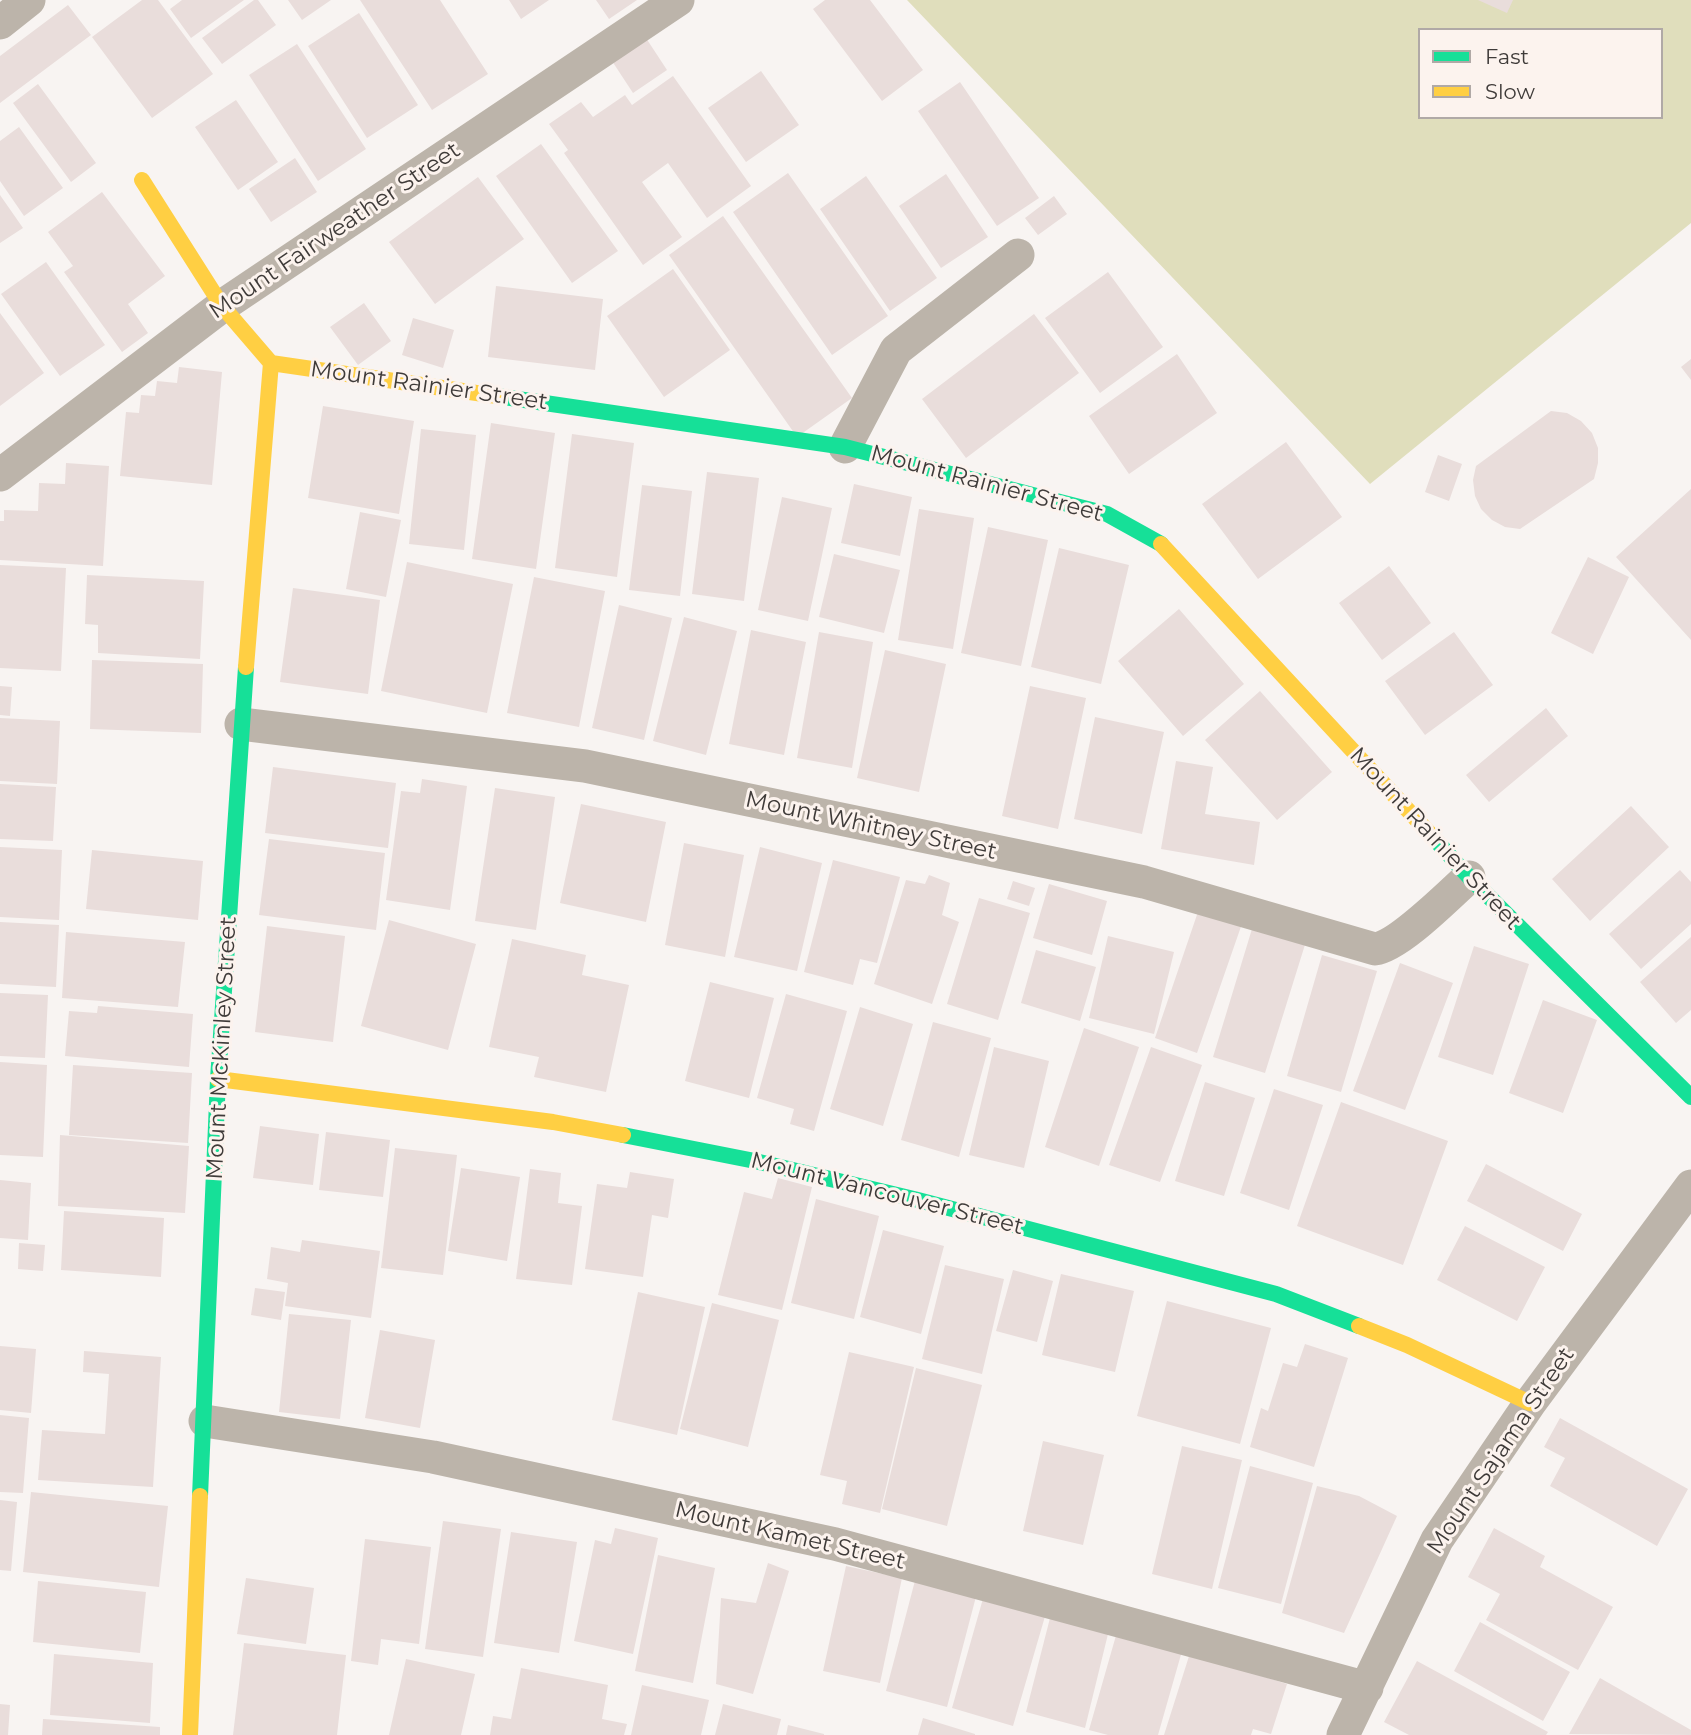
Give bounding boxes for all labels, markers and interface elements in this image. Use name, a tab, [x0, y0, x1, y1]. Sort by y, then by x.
legend	[1418, 28, 1663, 119]
text: Fast	[1485, 44, 1529, 69]
text: Slow	[1485, 79, 1535, 104]
street label: Mount Fairweather Street	[204, 137, 466, 325]
street label: Mount Rainier Street	[309, 356, 549, 416]
street label: Mount Rainier Street	[868, 440, 1106, 528]
street label: Mount Rainier Street	[1343, 742, 1527, 936]
street label: Mount Whitney Street	[743, 786, 999, 866]
street label: Mount McKinley Street	[201, 916, 243, 1180]
street label: Mount Vancouver Street	[748, 1147, 1026, 1241]
street label: Mount Sajama Street	[1421, 1342, 1581, 1560]
street label: Mount Kamet Street	[672, 1496, 908, 1576]

